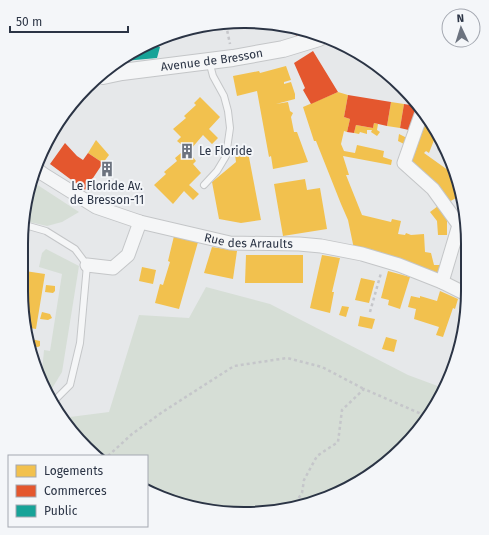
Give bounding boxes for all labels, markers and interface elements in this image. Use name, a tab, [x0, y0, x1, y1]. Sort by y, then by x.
scale bar	[10, 8, 128, 34]
north arrow	[441, 8, 481, 48]
text: N	[456, 12, 464, 25]
text: 50 m	[16, 15, 42, 29]
street label: Avenue de Bresson	[160, 46, 264, 74]
building icon: Le Floride	[178, 142, 196, 160]
place label: Le Floride	[199, 144, 252, 158]
building icon: Le Floride Av. de Bresson-11	[98, 160, 116, 178]
place label: Le Floride Av. de Bresson-11	[70, 179, 144, 207]
street label: Rue des Arraults	[203, 230, 293, 251]
legend	[8, 455, 148, 527]
text: Logements	[44, 464, 103, 478]
text: Commerces	[44, 484, 107, 498]
text: Public	[44, 504, 78, 518]

